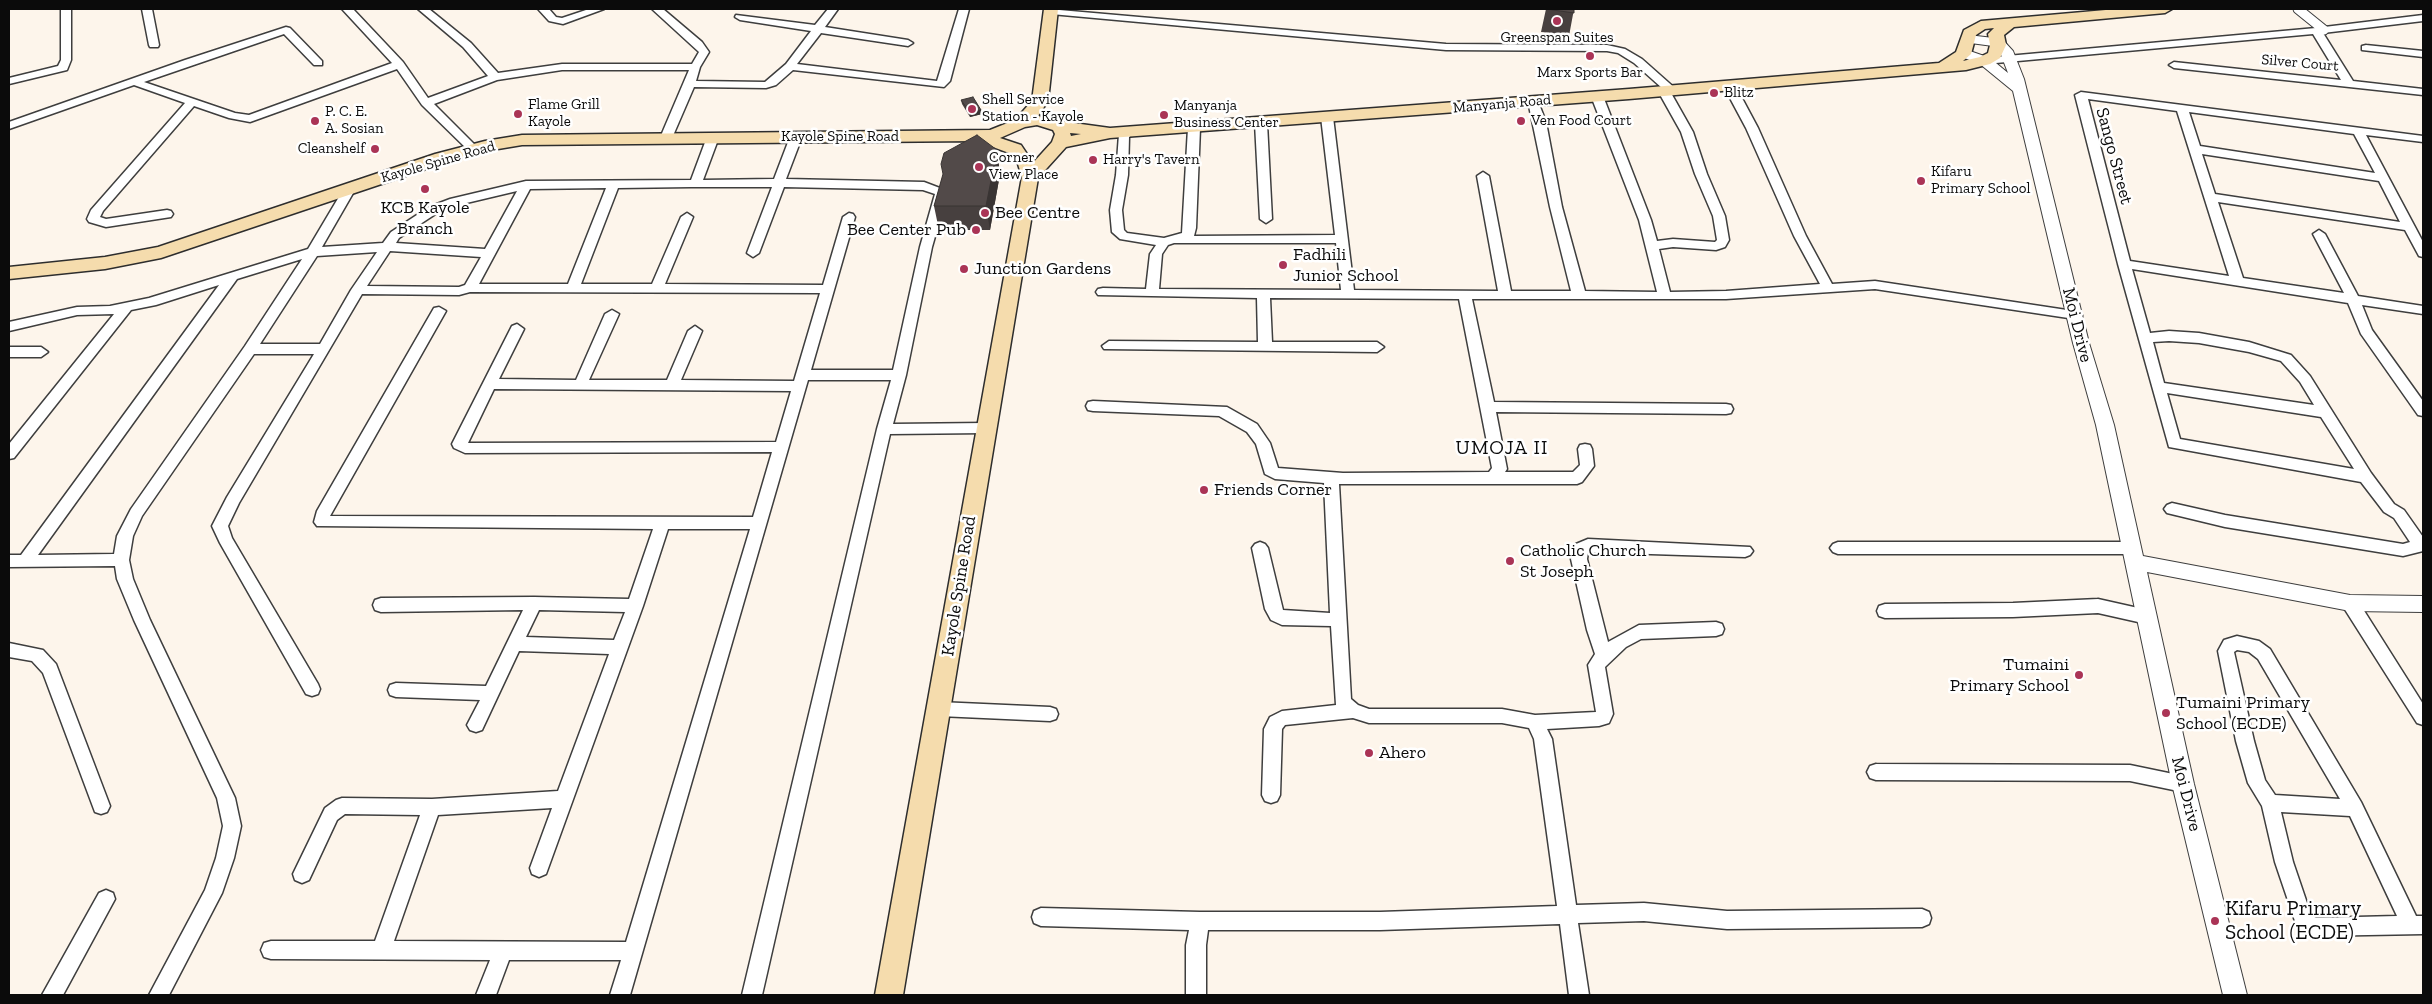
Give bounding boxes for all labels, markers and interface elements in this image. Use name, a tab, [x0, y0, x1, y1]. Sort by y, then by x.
marker: Greenspan Suites	[1551, 15, 1563, 27]
place label: Greenspan Suites	[1500, 29, 1614, 47]
marker: Marx Sports Bar	[1584, 50, 1596, 62]
street label: Silver Court	[2260, 51, 2340, 75]
place label: Marx Sports Bar	[1537, 64, 1643, 82]
place label: Blitz	[1724, 84, 1754, 102]
marker: Blitz	[1708, 87, 1720, 99]
place label: Shell Service Station - Kayole	[982, 91, 1084, 126]
street label: Manyanja Road	[1452, 91, 1552, 117]
place label: Flame Grill Kayole	[528, 96, 600, 131]
place label: Manyanja Business Center	[1174, 97, 1279, 132]
place label: P. C. E. A. Sosian	[325, 103, 384, 138]
marker: Shell Service Station - Kayole	[966, 103, 978, 115]
street label: Sango Street	[2091, 105, 2137, 207]
marker: Flame Grill Kayole	[512, 108, 524, 120]
marker: Manyanja Business Center	[1158, 109, 1170, 121]
place label: Ven Food Court	[1531, 112, 1632, 130]
marker: P. C. E. A. Sosian	[309, 115, 321, 127]
marker: Ven Food Court	[1515, 115, 1527, 127]
street label: Kayole Spine Road	[781, 128, 899, 146]
street label: Kayole Spine Road	[379, 137, 497, 187]
place label: Cleanshelf	[298, 140, 365, 158]
marker: Cleanshelf	[369, 143, 381, 155]
place label: Corner View Place	[989, 149, 1058, 184]
place label: Harry's Tavern	[1103, 151, 1200, 169]
marker: Harry's Tavern	[1087, 154, 1099, 166]
marker: Corner View Place	[973, 161, 985, 173]
place label: Kifaru Primary School	[1931, 163, 2030, 198]
marker: Kifaru Primary School	[1915, 175, 1927, 187]
marker: KCB Kayole Branch	[419, 183, 431, 195]
place label: KCB Kayole Branch	[381, 197, 469, 240]
place label: Bee Centre	[995, 202, 1080, 224]
marker: Bee Centre	[979, 207, 991, 219]
place label: Bee Center Pub	[847, 219, 966, 241]
marker: Bee Center Pub	[970, 224, 982, 236]
place label: Fadhili Junior School	[1293, 244, 1398, 286]
place label: Junction Gardens	[974, 258, 1111, 280]
marker: Fadhili Junior School	[1277, 259, 1289, 271]
marker: Junction Gardens	[958, 263, 970, 275]
street label: Moi Drive	[2057, 285, 2097, 365]
district label: UMOJA II	[1455, 436, 1549, 460]
place label: Friends Corner	[1214, 479, 1332, 501]
marker: Friends Corner	[1198, 484, 1210, 496]
street label: Kayole Spine Road	[937, 514, 981, 658]
place label: Catholic Church St Joseph	[1520, 540, 1646, 582]
marker: Catholic Church St Joseph	[1504, 555, 1516, 567]
place label: Tumaini Primary School	[1950, 654, 2069, 696]
marker: Tumaini Primary School	[2073, 669, 2085, 681]
place label: Tumaini Primary School (ECDE)	[2176, 692, 2310, 734]
marker: Tumaini Primary School (ECDE)	[2160, 707, 2172, 719]
place label: Ahero	[1379, 742, 1426, 764]
marker: Ahero	[1363, 747, 1375, 759]
street label: Moi Drive	[2166, 754, 2206, 834]
place label: Kifaru Primary School (ECDE)	[2225, 896, 2361, 946]
marker: Kifaru Primary School (ECDE)	[2209, 915, 2221, 927]

